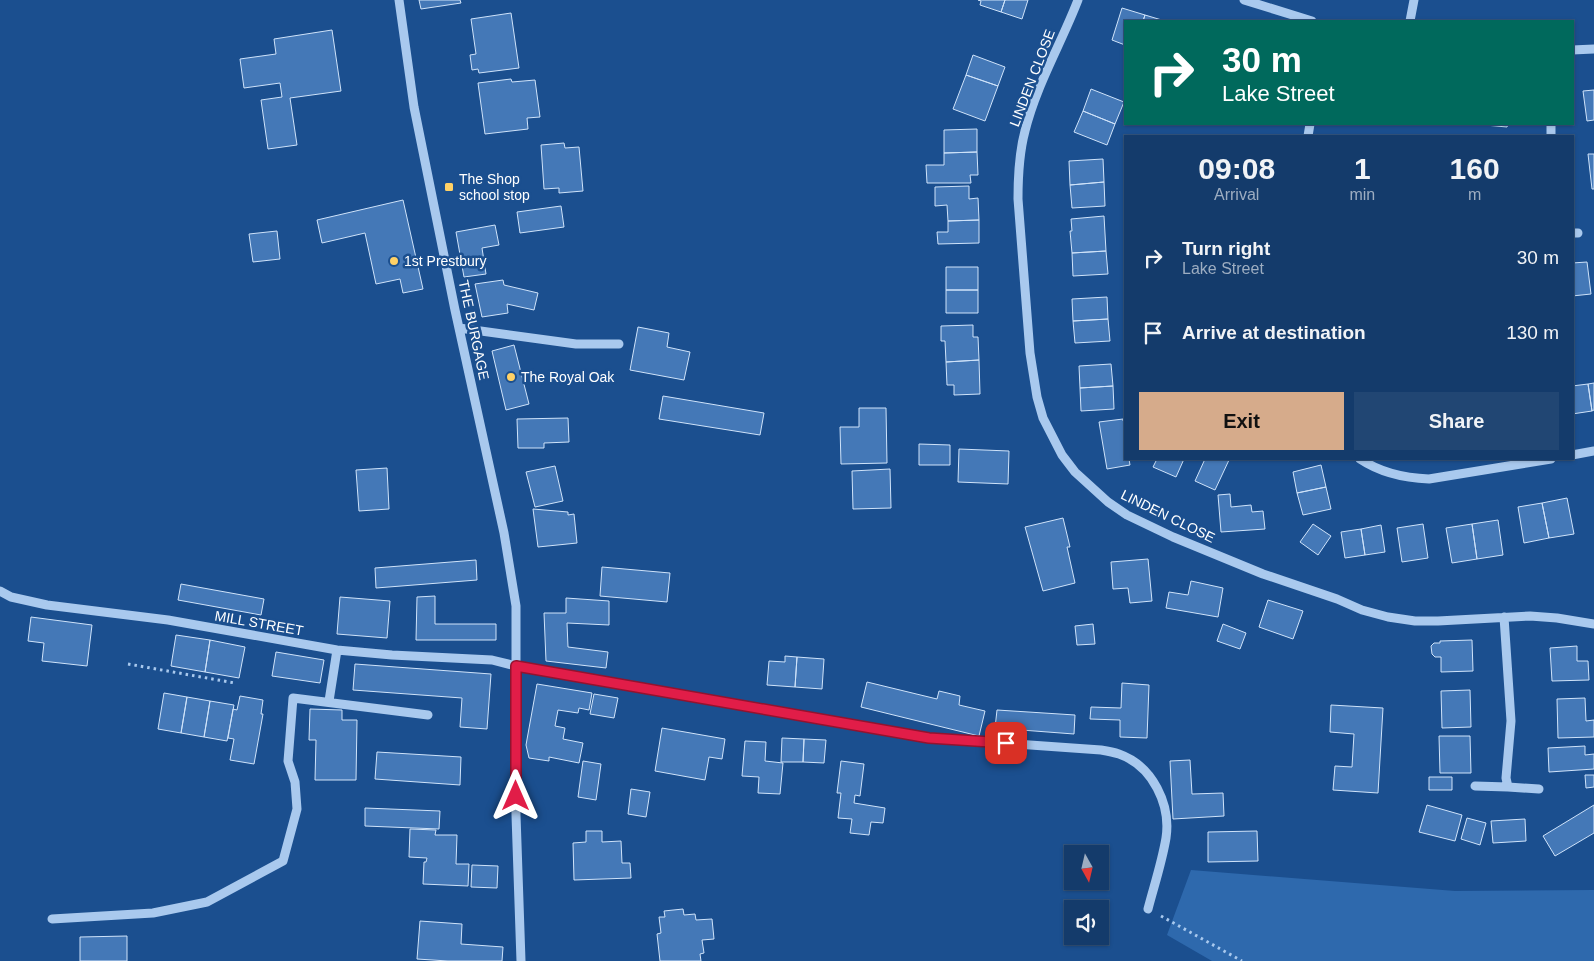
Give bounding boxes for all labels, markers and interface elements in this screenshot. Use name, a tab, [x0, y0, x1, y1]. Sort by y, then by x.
street label: LINDEN CLOSE	[1006, 27, 1058, 129]
icon: right	[1139, 40, 1204, 105]
text: 30 m	[1222, 40, 1302, 79]
text: Lake Street	[1222, 81, 1335, 106]
text: 09:08	[1198, 152, 1275, 185]
text: 1	[1354, 152, 1371, 185]
text: 160	[1450, 152, 1500, 185]
place label: The Shop school stop	[459, 171, 530, 203]
marker: The Shop school stop	[443, 181, 455, 193]
text: Arrival	[1214, 186, 1259, 203]
text: min	[1349, 186, 1375, 203]
text: m	[1468, 186, 1481, 203]
text: Turn right	[1182, 238, 1270, 259]
icon: right	[1139, 244, 1167, 272]
text: 30 m	[1517, 247, 1559, 268]
place label: 1st Prestbury	[404, 253, 486, 269]
marker: 1st Prestbury	[388, 255, 400, 267]
text: Lake Street	[1182, 260, 1264, 277]
street label: THE BURGAGE	[456, 278, 492, 382]
icon: arrive	[1139, 319, 1167, 347]
text: Arrive at destination	[1182, 322, 1366, 343]
text: 130 m	[1506, 322, 1559, 343]
place label: The Royal Oak	[521, 369, 615, 385]
marker: The Royal Oak	[505, 371, 517, 383]
button: Exit	[1139, 392, 1344, 450]
button: Share	[1354, 392, 1559, 450]
street label: LINDEN CLOSE	[1118, 486, 1218, 546]
street label: MILL STREET	[213, 607, 305, 639]
pin	[985, 722, 1027, 764]
icon: arrive	[992, 729, 1020, 757]
position arrow	[489, 769, 541, 821]
north arrow	[1064, 845, 1109, 890]
map controls	[1064, 845, 1109, 945]
button: sound	[1064, 900, 1109, 945]

